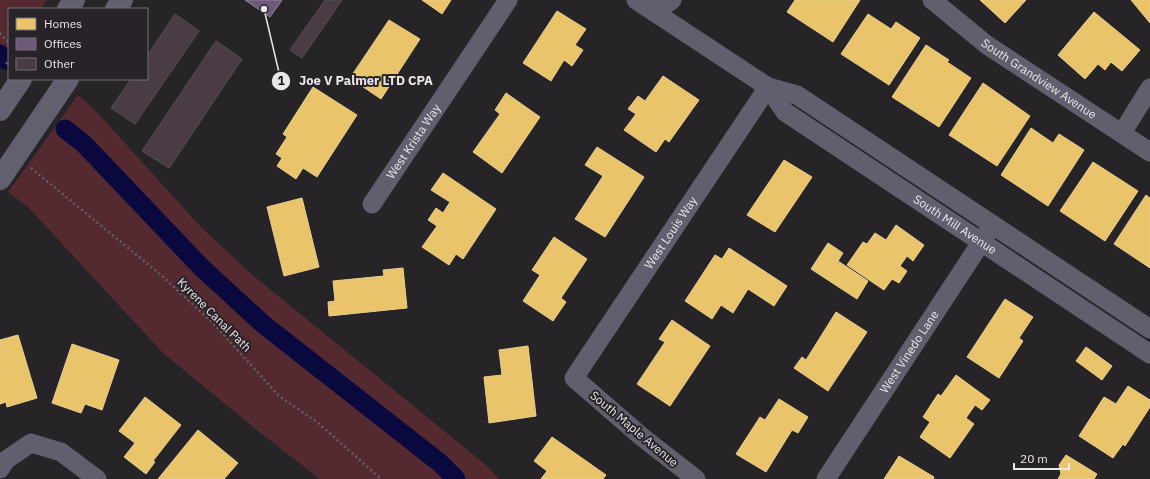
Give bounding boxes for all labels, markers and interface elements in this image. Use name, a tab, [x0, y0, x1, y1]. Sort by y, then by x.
legend	[8, 8, 148, 80]
text: Homes	[44, 16, 82, 31]
street label: South Grandview Avenue	[978, 35, 1100, 122]
text: Offices	[44, 36, 82, 51]
text: Other	[44, 56, 75, 71]
callout: Joe V Palmer LTD CPA	[271, 68, 441, 93]
text: Joe V Palmer LTD CPA	[299, 72, 433, 89]
text: 1	[277, 73, 285, 88]
street label: West Krista Way	[383, 101, 444, 182]
street label: South Mill Avenue	[911, 191, 1000, 257]
street label: West Louis Way	[641, 193, 700, 272]
street label: Kyrene Canal Path	[174, 275, 254, 355]
street label: West Vinedo Lane	[876, 307, 942, 396]
street label: South Maple Avenue	[587, 387, 682, 470]
scale bar	[1014, 445, 1069, 471]
text: 20 m	[1020, 451, 1048, 466]

